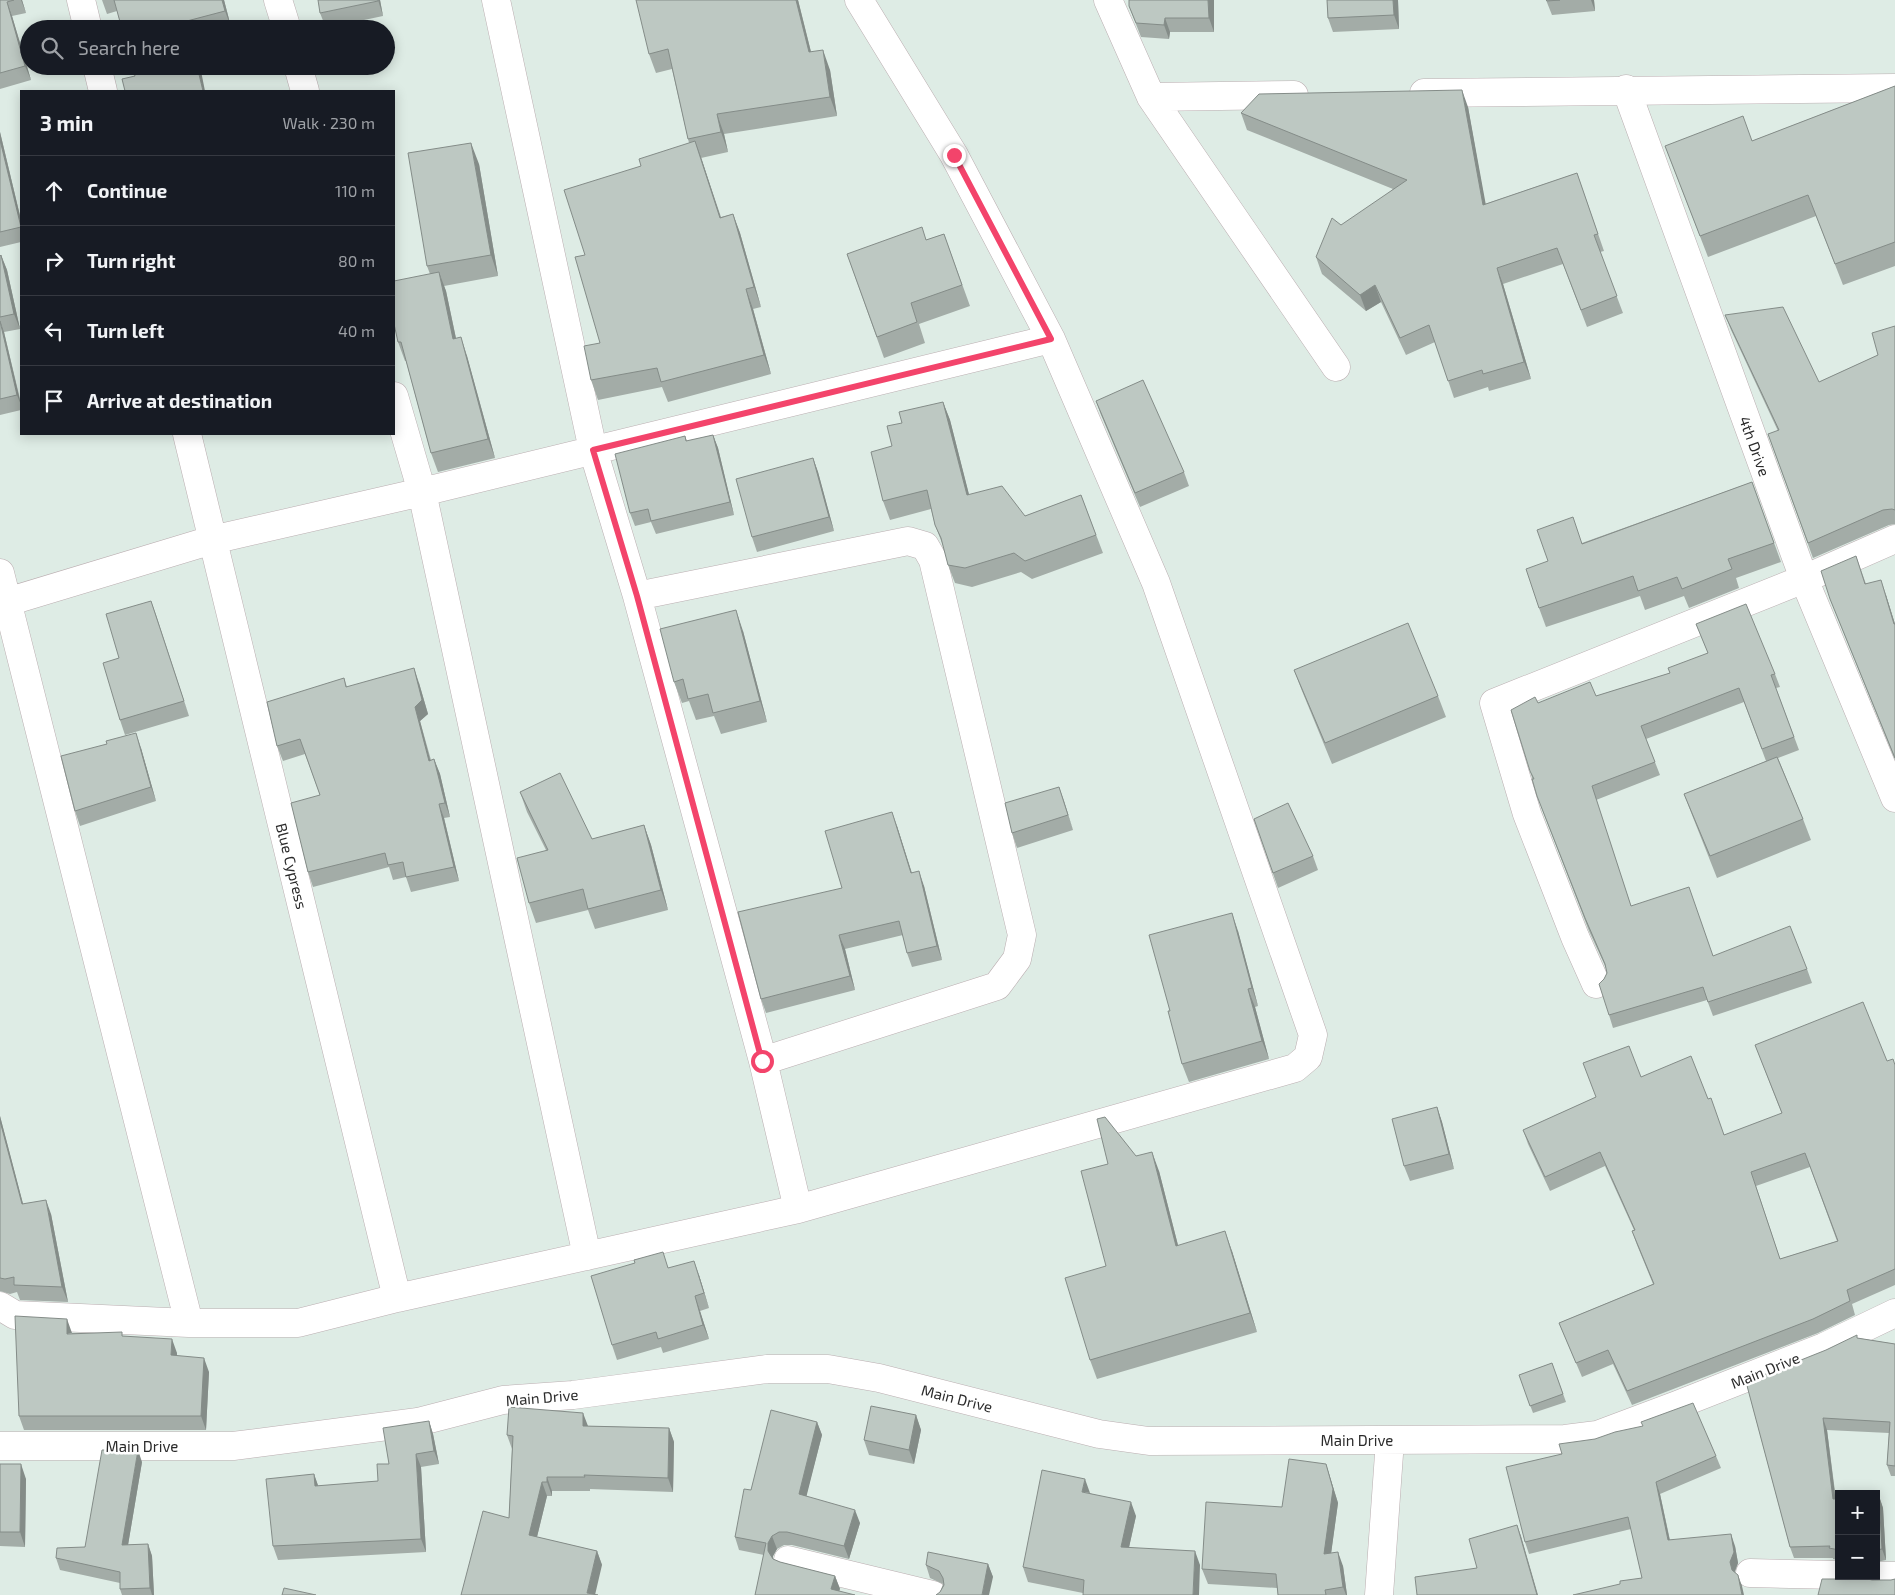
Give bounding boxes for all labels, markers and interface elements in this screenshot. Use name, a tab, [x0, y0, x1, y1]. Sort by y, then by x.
search box	[20, 20, 395, 75]
icon: search	[38, 34, 66, 62]
text: Search here	[78, 36, 180, 59]
text: 3 min	[40, 110, 93, 135]
text: Walk · 230 m	[282, 113, 375, 132]
route end	[943, 144, 966, 167]
icon: ahead	[40, 177, 68, 205]
text: Continue	[87, 179, 167, 202]
text: 110 m	[335, 181, 375, 200]
icon: right	[40, 247, 68, 275]
text: Turn right	[87, 249, 175, 272]
text: 80 m	[338, 251, 375, 270]
icon: left	[40, 317, 68, 345]
text: Turn left	[87, 319, 164, 342]
text: 40 m	[338, 321, 375, 340]
icon: arrive	[40, 387, 68, 415]
text: Arrive at destination	[87, 389, 272, 412]
street label: 4th Drive	[1736, 413, 1774, 479]
street label: Blue Cypress	[273, 821, 311, 911]
route start	[751, 1050, 774, 1073]
street label: Main Drive	[1728, 1348, 1802, 1392]
street label: Main Drive	[920, 1380, 994, 1416]
street label: Main Drive	[505, 1385, 579, 1409]
street label: Main Drive	[1321, 1431, 1393, 1449]
street label: Main Drive	[106, 1437, 178, 1455]
map controls	[1835, 1490, 1880, 1580]
button: +	[1835, 1490, 1880, 1535]
button: −	[1835, 1535, 1880, 1580]

